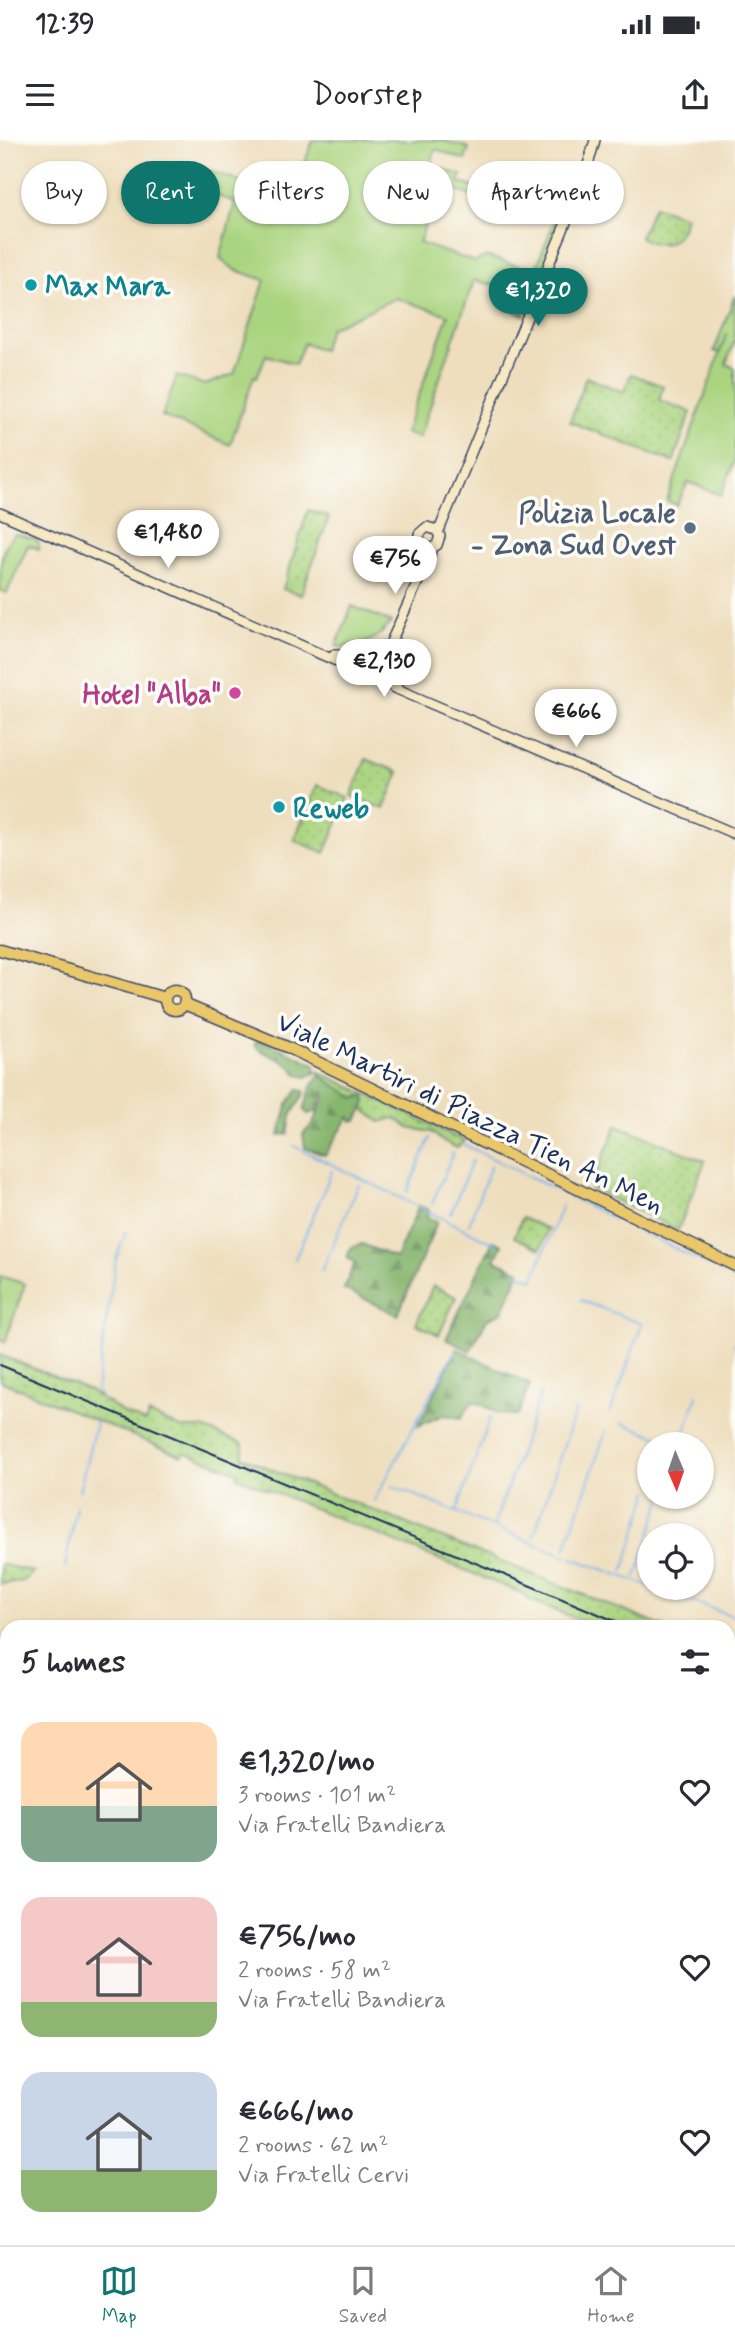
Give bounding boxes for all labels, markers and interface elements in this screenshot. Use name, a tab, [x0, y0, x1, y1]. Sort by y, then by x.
text: 12:39	[35, 8, 95, 42]
text: Doorstep	[312, 74, 423, 116]
icon: menu	[21, 76, 59, 114]
icon: share	[676, 76, 714, 114]
chip: Buy	[21, 161, 107, 224]
chip: Rent	[121, 161, 220, 224]
chip: Filters	[234, 161, 349, 224]
chip: New	[363, 161, 453, 224]
chip: Apartment	[467, 161, 624, 224]
pin: €1,320	[481, 268, 595, 328]
place label: Max Mara	[45, 269, 171, 306]
text: €1,320	[505, 276, 571, 306]
marker: Max Mara	[23, 277, 39, 293]
place label: Polizia Locale - Zona Sud Ovest	[471, 496, 677, 565]
pin: €1,480	[111, 510, 225, 570]
text: €1,480	[133, 518, 203, 548]
marker: Polizia Locale - Zona Sud Ovest	[682, 520, 698, 536]
pin: €756	[354, 536, 436, 596]
text: €756	[369, 544, 421, 574]
pin: €2,130	[327, 640, 441, 699]
text: €2,130	[352, 647, 416, 677]
place label: Hotel "Alba"	[82, 677, 221, 714]
marker: Hotel "Alba"	[227, 685, 243, 701]
pin: €666	[535, 690, 617, 749]
text: €666	[551, 697, 601, 727]
place label: Reweb	[293, 791, 369, 828]
marker: Reweb	[271, 799, 287, 815]
street label: Viale Martiri di Piazza Tien An Men	[270, 1004, 670, 1224]
north arrow	[637, 1432, 714, 1508]
map controls	[637, 1432, 714, 1600]
button: locate	[637, 1523, 714, 1600]
text: 5 homes	[21, 1643, 126, 1682]
icon: filters	[676, 1643, 714, 1681]
text: €1,320/mo	[238, 1742, 375, 1781]
icon: home	[77, 1750, 161, 1834]
icon: heart	[676, 1773, 714, 1811]
text: 3 rooms · 101 m²	[238, 1781, 396, 1811]
text: Via Fratelli Bandiera	[238, 1811, 446, 1841]
text: €756/mo	[238, 1917, 356, 1956]
icon: home	[77, 1925, 161, 2009]
icon: heart	[676, 1948, 714, 1986]
text: 2 rooms · 58 m²	[238, 1956, 391, 1986]
text: Via Fratelli Bandiera	[238, 1986, 446, 2016]
text: €666/mo	[238, 2092, 354, 2131]
icon: home	[77, 2100, 161, 2184]
icon: heart	[676, 2123, 714, 2161]
text: 2 rooms · 62 m²	[238, 2131, 389, 2161]
text: Via Fratelli Cervi	[238, 2161, 409, 2191]
tab: Map	[100, 2262, 138, 2329]
tab: Saved	[339, 2262, 387, 2329]
tab: Home	[587, 2262, 635, 2329]

